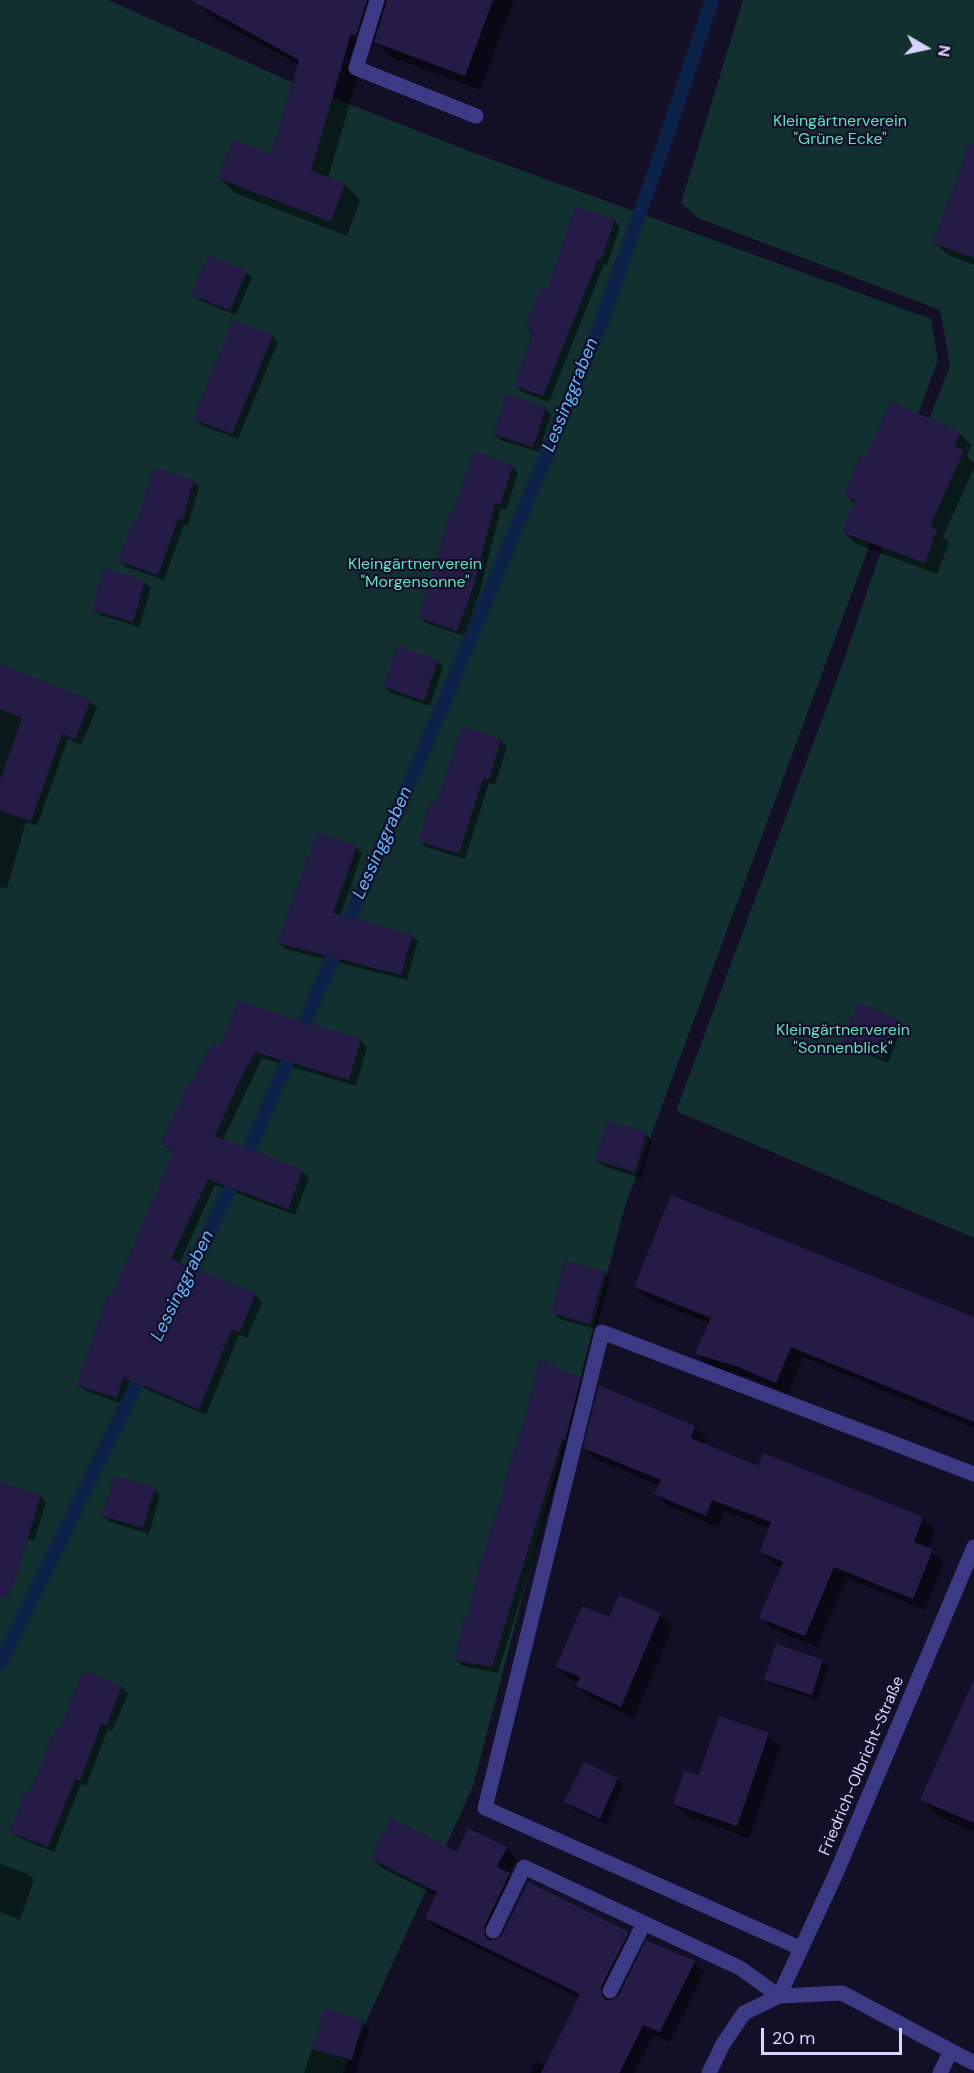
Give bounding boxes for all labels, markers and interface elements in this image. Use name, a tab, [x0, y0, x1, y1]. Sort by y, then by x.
north arrow	[896, 18, 956, 78]
text: N	[933, 43, 956, 58]
park label: Kleingärtnerverein "Grüne Ecke"	[773, 112, 907, 150]
water label: Lessinggraben	[538, 335, 604, 455]
park label: Kleingärtnerverein "Morgensonne"	[348, 555, 482, 593]
water label: Lessinggraben	[349, 784, 417, 902]
park label: Kleingärtnerverein "Sonnenblick"	[776, 1021, 910, 1059]
water label: Lessinggraben	[147, 1227, 219, 1345]
street label: Friedrich-Olbricht-Straße	[815, 1673, 909, 1859]
scale bar	[764, 2016, 905, 2054]
text: 20 m	[772, 2026, 815, 2050]

